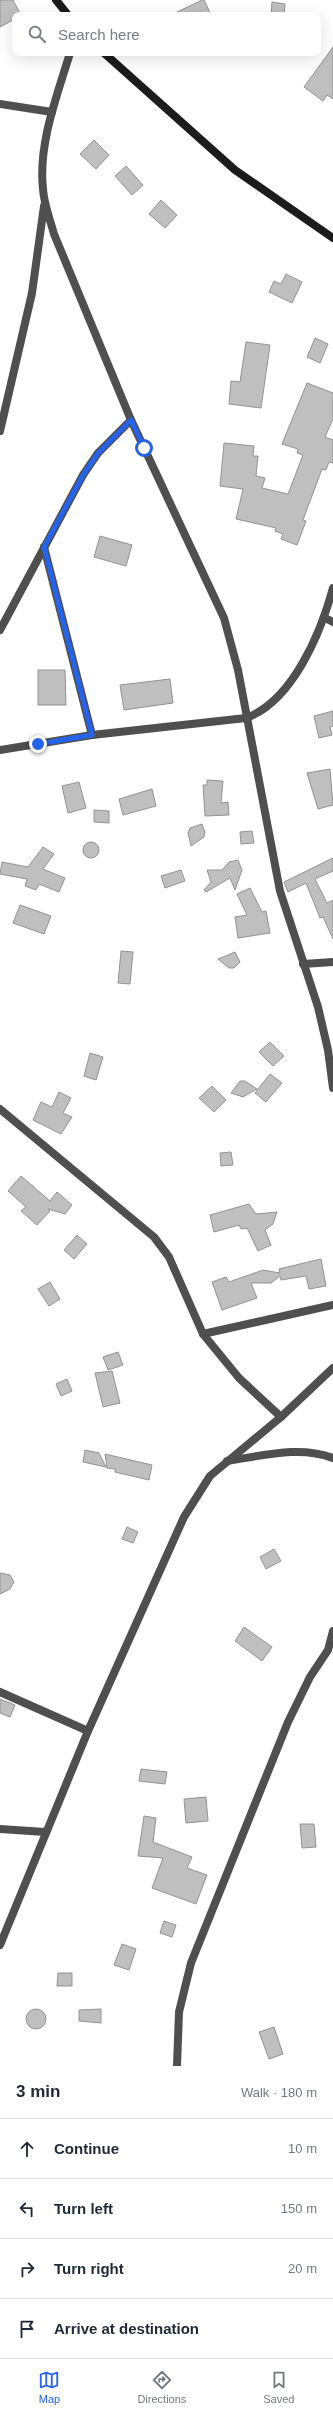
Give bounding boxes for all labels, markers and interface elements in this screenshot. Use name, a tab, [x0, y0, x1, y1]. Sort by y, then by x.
search box	[12, 12, 321, 56]
icon: search	[26, 23, 48, 45]
text: Search here	[58, 26, 140, 43]
route start	[135, 439, 153, 457]
route end	[29, 735, 47, 753]
text: 3 min	[16, 2082, 60, 2101]
text: Walk · 180 m	[241, 2085, 317, 2100]
icon: ahead	[16, 2138, 38, 2160]
text: Continue	[54, 2140, 119, 2157]
text: 10 m	[288, 2141, 317, 2156]
icon: left	[16, 2198, 38, 2220]
text: Turn left	[54, 2200, 113, 2217]
text: 150 m	[281, 2201, 317, 2216]
icon: right	[16, 2258, 38, 2280]
text: Turn right	[54, 2260, 124, 2277]
text: 20 m	[288, 2261, 317, 2276]
icon: arrive	[16, 2318, 38, 2340]
text: Arrive at destination	[54, 2320, 199, 2337]
tab: Map	[38, 2369, 60, 2405]
tab: Directions	[137, 2369, 186, 2405]
tab: Saved	[263, 2369, 294, 2405]

